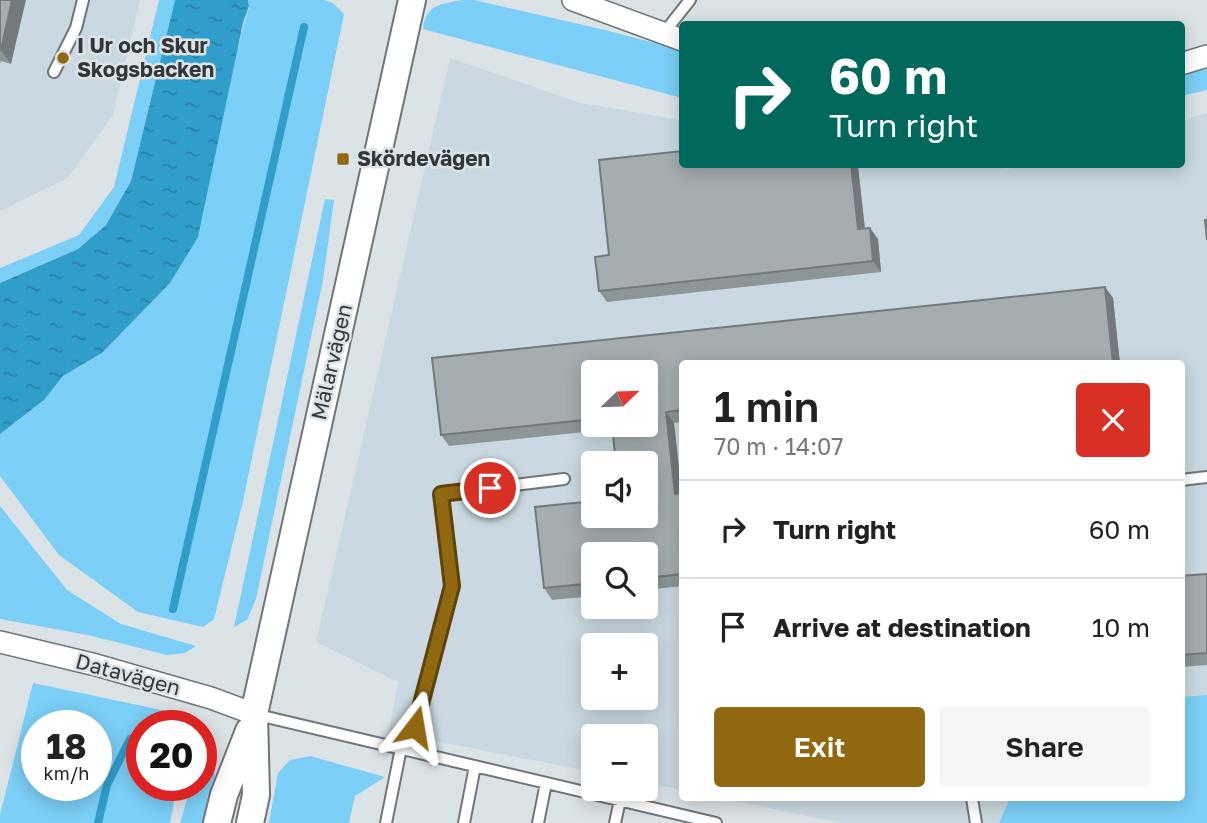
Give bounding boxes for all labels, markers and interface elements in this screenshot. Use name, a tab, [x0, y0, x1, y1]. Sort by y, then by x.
place label: I Ur och Skur Skogsbacken	[77, 32, 214, 82]
text: 60 m	[829, 46, 947, 105]
icon: right	[714, 49, 805, 140]
marker: I Ur och Skur Skogsbacken	[55, 50, 71, 66]
text: Turn right	[829, 106, 978, 144]
place label: Skördevägen	[357, 145, 490, 171]
marker: Skördevägen	[335, 151, 351, 167]
street label: Mälarvägen	[305, 301, 357, 422]
north arrow	[581, 360, 658, 438]
map controls	[581, 360, 658, 801]
text: 1 min	[714, 381, 819, 431]
button: close	[1076, 383, 1150, 457]
text: 70 m · 14:07	[714, 432, 844, 460]
button: sound	[581, 451, 658, 528]
pin	[460, 458, 520, 518]
icon: arrive	[471, 469, 509, 507]
icon: right	[714, 510, 752, 548]
text: Turn right	[773, 514, 896, 545]
text: 60 m	[1089, 514, 1150, 545]
button: search	[581, 542, 658, 619]
icon: arrive	[714, 608, 752, 646]
text: Arrive at destination	[773, 612, 1031, 643]
text: 10 m	[1092, 612, 1150, 643]
button: +	[581, 633, 658, 710]
street label: Datavägen	[73, 648, 184, 700]
position arrow	[378, 690, 452, 764]
button: Exit	[714, 707, 925, 787]
button: Share	[939, 707, 1150, 787]
speed limit sign: 20	[126, 710, 217, 801]
button: −	[581, 724, 658, 801]
text: 18	[46, 725, 87, 767]
text: km/h	[44, 762, 89, 784]

